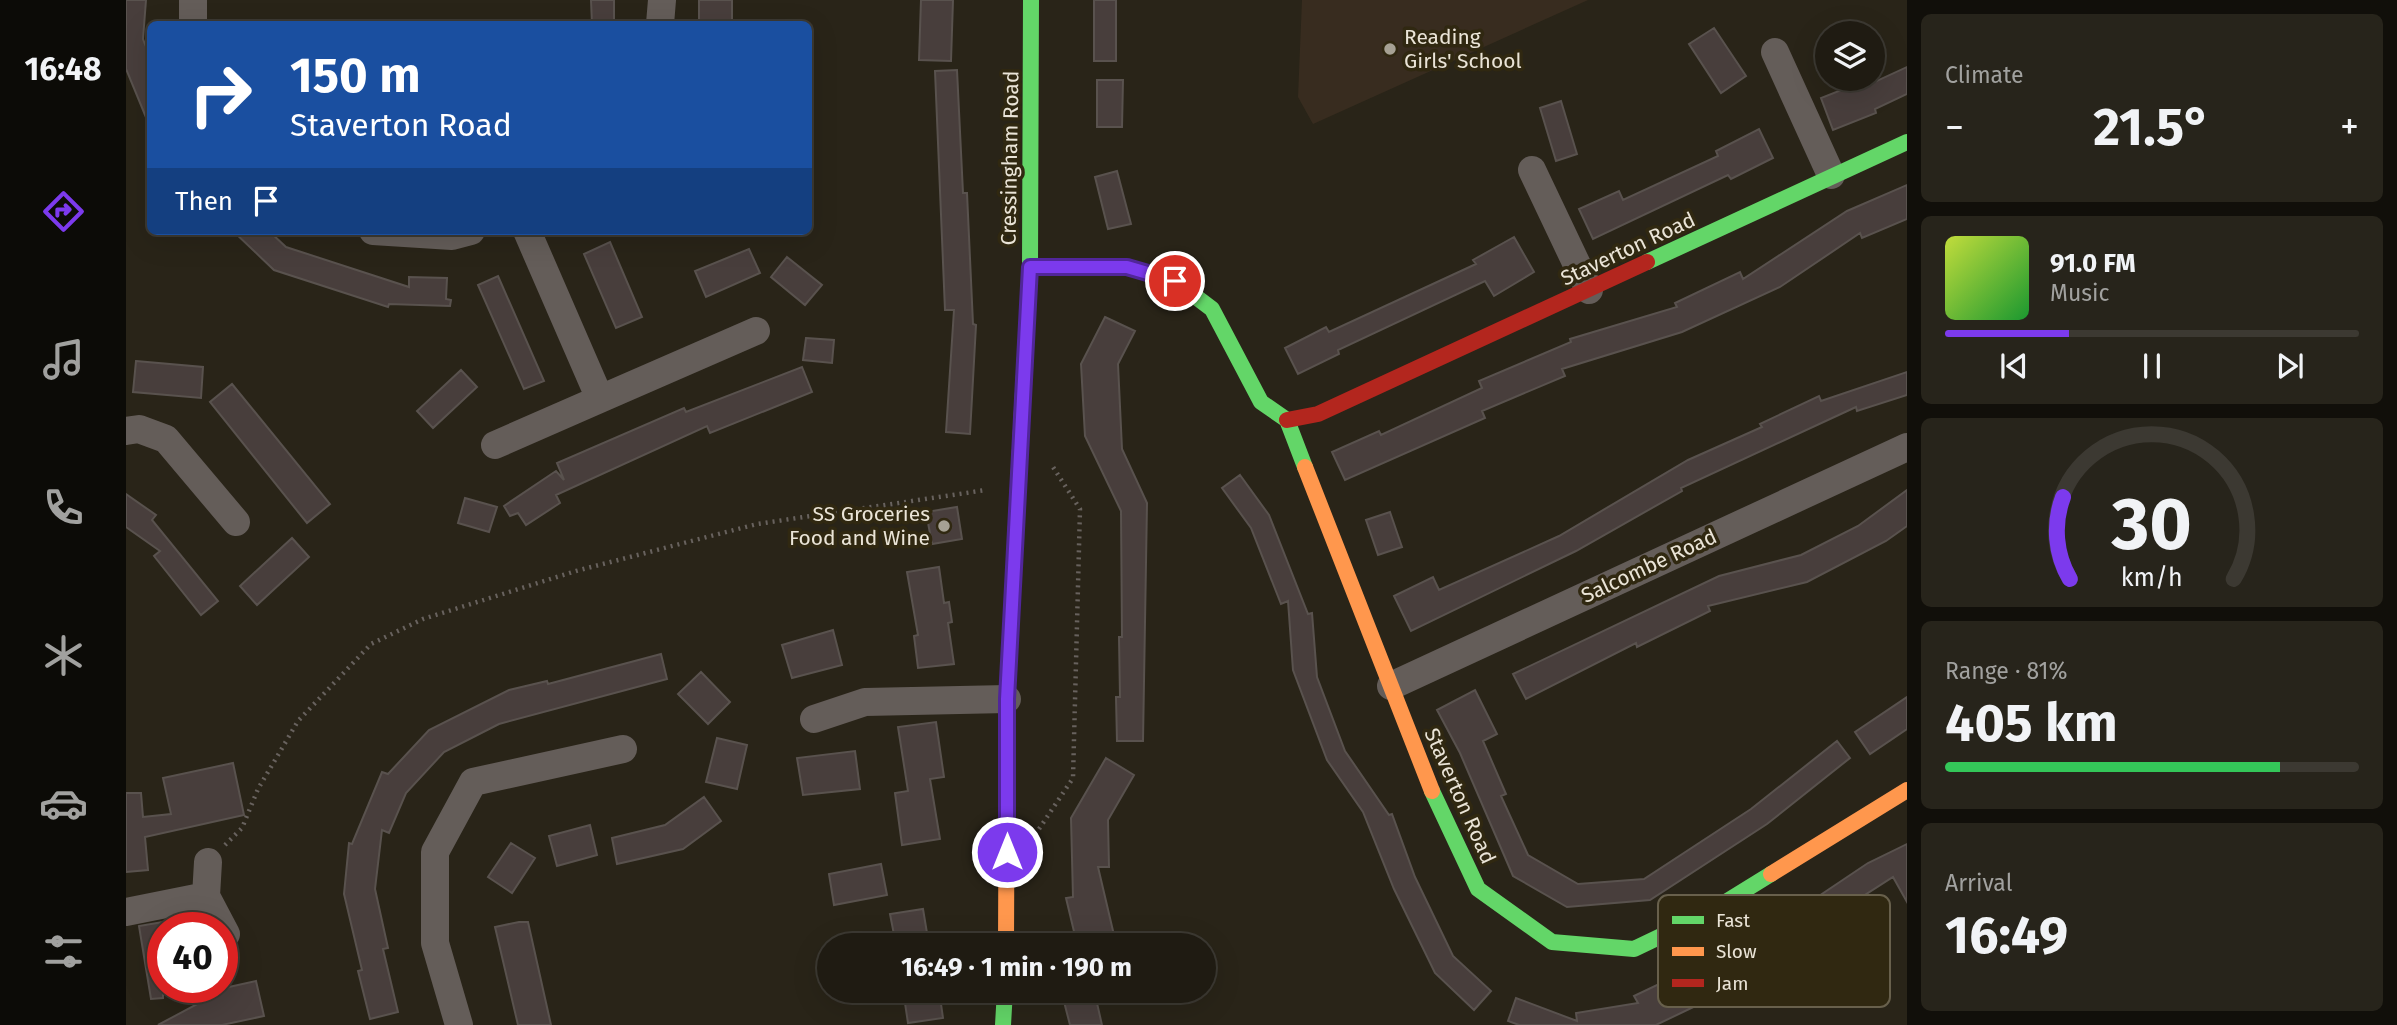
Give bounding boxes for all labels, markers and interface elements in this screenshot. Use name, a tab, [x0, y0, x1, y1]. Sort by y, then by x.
map controls	[1815, 21, 1885, 91]
button: layers	[1815, 21, 1885, 91]
place label: Reading Girls' School	[1404, 24, 1522, 74]
marker: Reading Girls' School	[1382, 41, 1398, 57]
text: 150 m	[290, 46, 421, 105]
icon: right	[175, 49, 266, 140]
text: 16:48	[24, 50, 102, 88]
text: Climate	[1945, 61, 2024, 89]
street label: Cressingham Road	[995, 70, 1025, 246]
text: 21.5°	[2093, 96, 2211, 159]
text: −	[1945, 104, 1964, 150]
text: +	[2340, 104, 2359, 150]
text: Staverton Road	[290, 106, 512, 144]
icon: arrive	[247, 182, 285, 220]
text: Then	[175, 186, 233, 217]
icon: directions	[39, 187, 88, 236]
street label: Staverton Road	[1557, 206, 1699, 292]
text: 91.0 FM	[2050, 248, 2136, 279]
pin	[1145, 251, 1205, 311]
icon: arrive	[1156, 262, 1194, 300]
text: Music	[2050, 279, 2110, 307]
icon: music	[39, 335, 88, 384]
icon: previous	[1995, 347, 2033, 385]
icon: pause	[2133, 347, 2171, 385]
icon: next	[2271, 347, 2309, 385]
text: 30	[2111, 481, 2192, 568]
icon: phone	[39, 483, 88, 532]
place label: SS Groceries Food and Wine	[789, 501, 930, 551]
marker: SS Groceries Food and Wine	[936, 518, 952, 534]
street label: Salcombe Road	[1577, 523, 1721, 609]
text: km/h	[2121, 562, 2183, 592]
icon: climate	[39, 631, 88, 680]
text: Range · 81%	[1945, 657, 2067, 685]
text: 405 km	[1945, 692, 2118, 755]
street label: Staverton Road	[1419, 724, 1501, 868]
icon: car	[39, 779, 88, 828]
position arrow	[970, 815, 1044, 889]
text: Arrival	[1945, 869, 2012, 897]
legend	[1658, 895, 1890, 1007]
text: 16:49	[1945, 904, 2068, 967]
text: Fast	[1716, 909, 1750, 932]
speed limit sign: 40	[147, 912, 238, 1003]
icon: filters	[39, 927, 88, 976]
text: Slow	[1716, 940, 1757, 963]
text: 16:49 · 1 min · 190 m	[901, 952, 1132, 983]
text: Jam	[1716, 972, 1748, 995]

